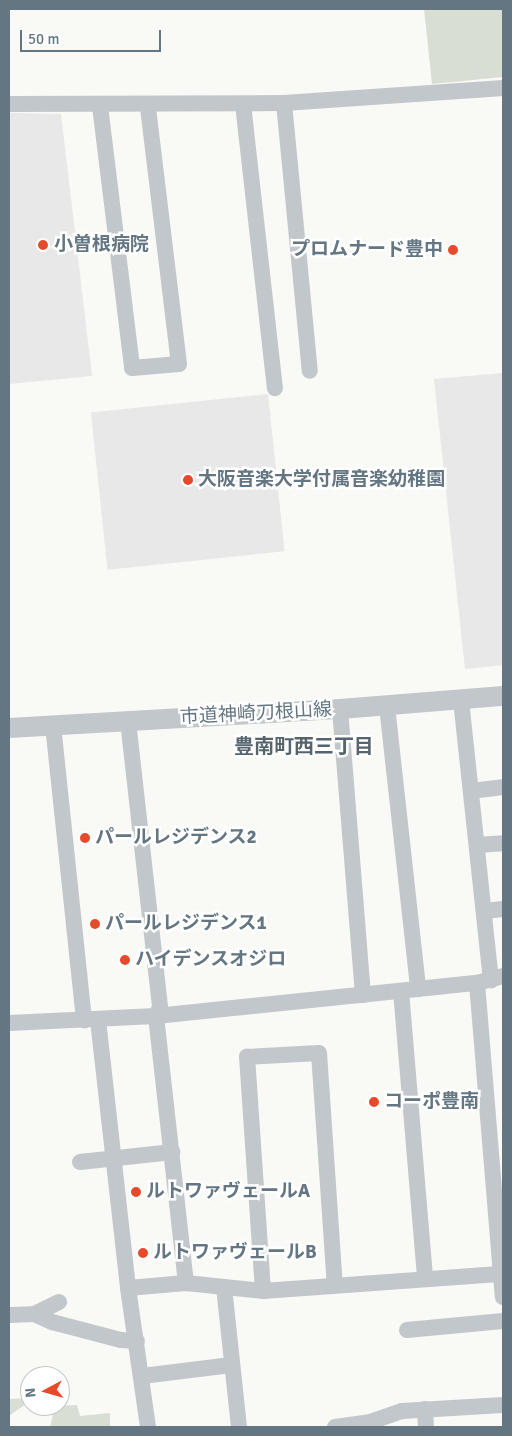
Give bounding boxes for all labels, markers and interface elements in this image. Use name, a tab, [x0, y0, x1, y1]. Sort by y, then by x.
scale bar	[22, 20, 164, 52]
text: 50 m	[28, 30, 59, 48]
place label: 小曽根病院	[54, 234, 149, 256]
marker: 小曽根病院	[36, 238, 50, 252]
place label: プロムナード豊中	[291, 239, 443, 261]
marker: プロムナード豊中	[447, 244, 459, 256]
place label: 大阪音楽大学付属音楽幼稚園	[198, 469, 445, 491]
marker: 大阪音楽大学付属音楽幼稚園	[182, 474, 194, 486]
street label: 市道神崎刀根山線	[180, 699, 332, 729]
district label: 豊南町西三丁目	[234, 734, 374, 758]
place label: パールレジデンス2	[95, 827, 257, 849]
marker: パールレジデンス2	[79, 832, 91, 844]
place label: パールレジデンス1	[105, 913, 267, 935]
marker: パールレジデンス1	[89, 918, 101, 930]
place label: ハイデンスオジロ	[135, 949, 287, 971]
marker: ハイデンスオジロ	[119, 954, 131, 966]
place label: コーポ豊南	[384, 1091, 479, 1113]
marker: コーポ豊南	[368, 1096, 380, 1108]
place label: ルトワァヴェールA	[146, 1181, 310, 1203]
marker: ルトワァヴェールA	[130, 1186, 142, 1198]
place label: ルトワァヴェールB	[153, 1242, 317, 1264]
marker: ルトワァヴェールB	[137, 1247, 149, 1259]
north arrow	[20, 1366, 70, 1416]
text: N	[22, 1387, 40, 1398]

